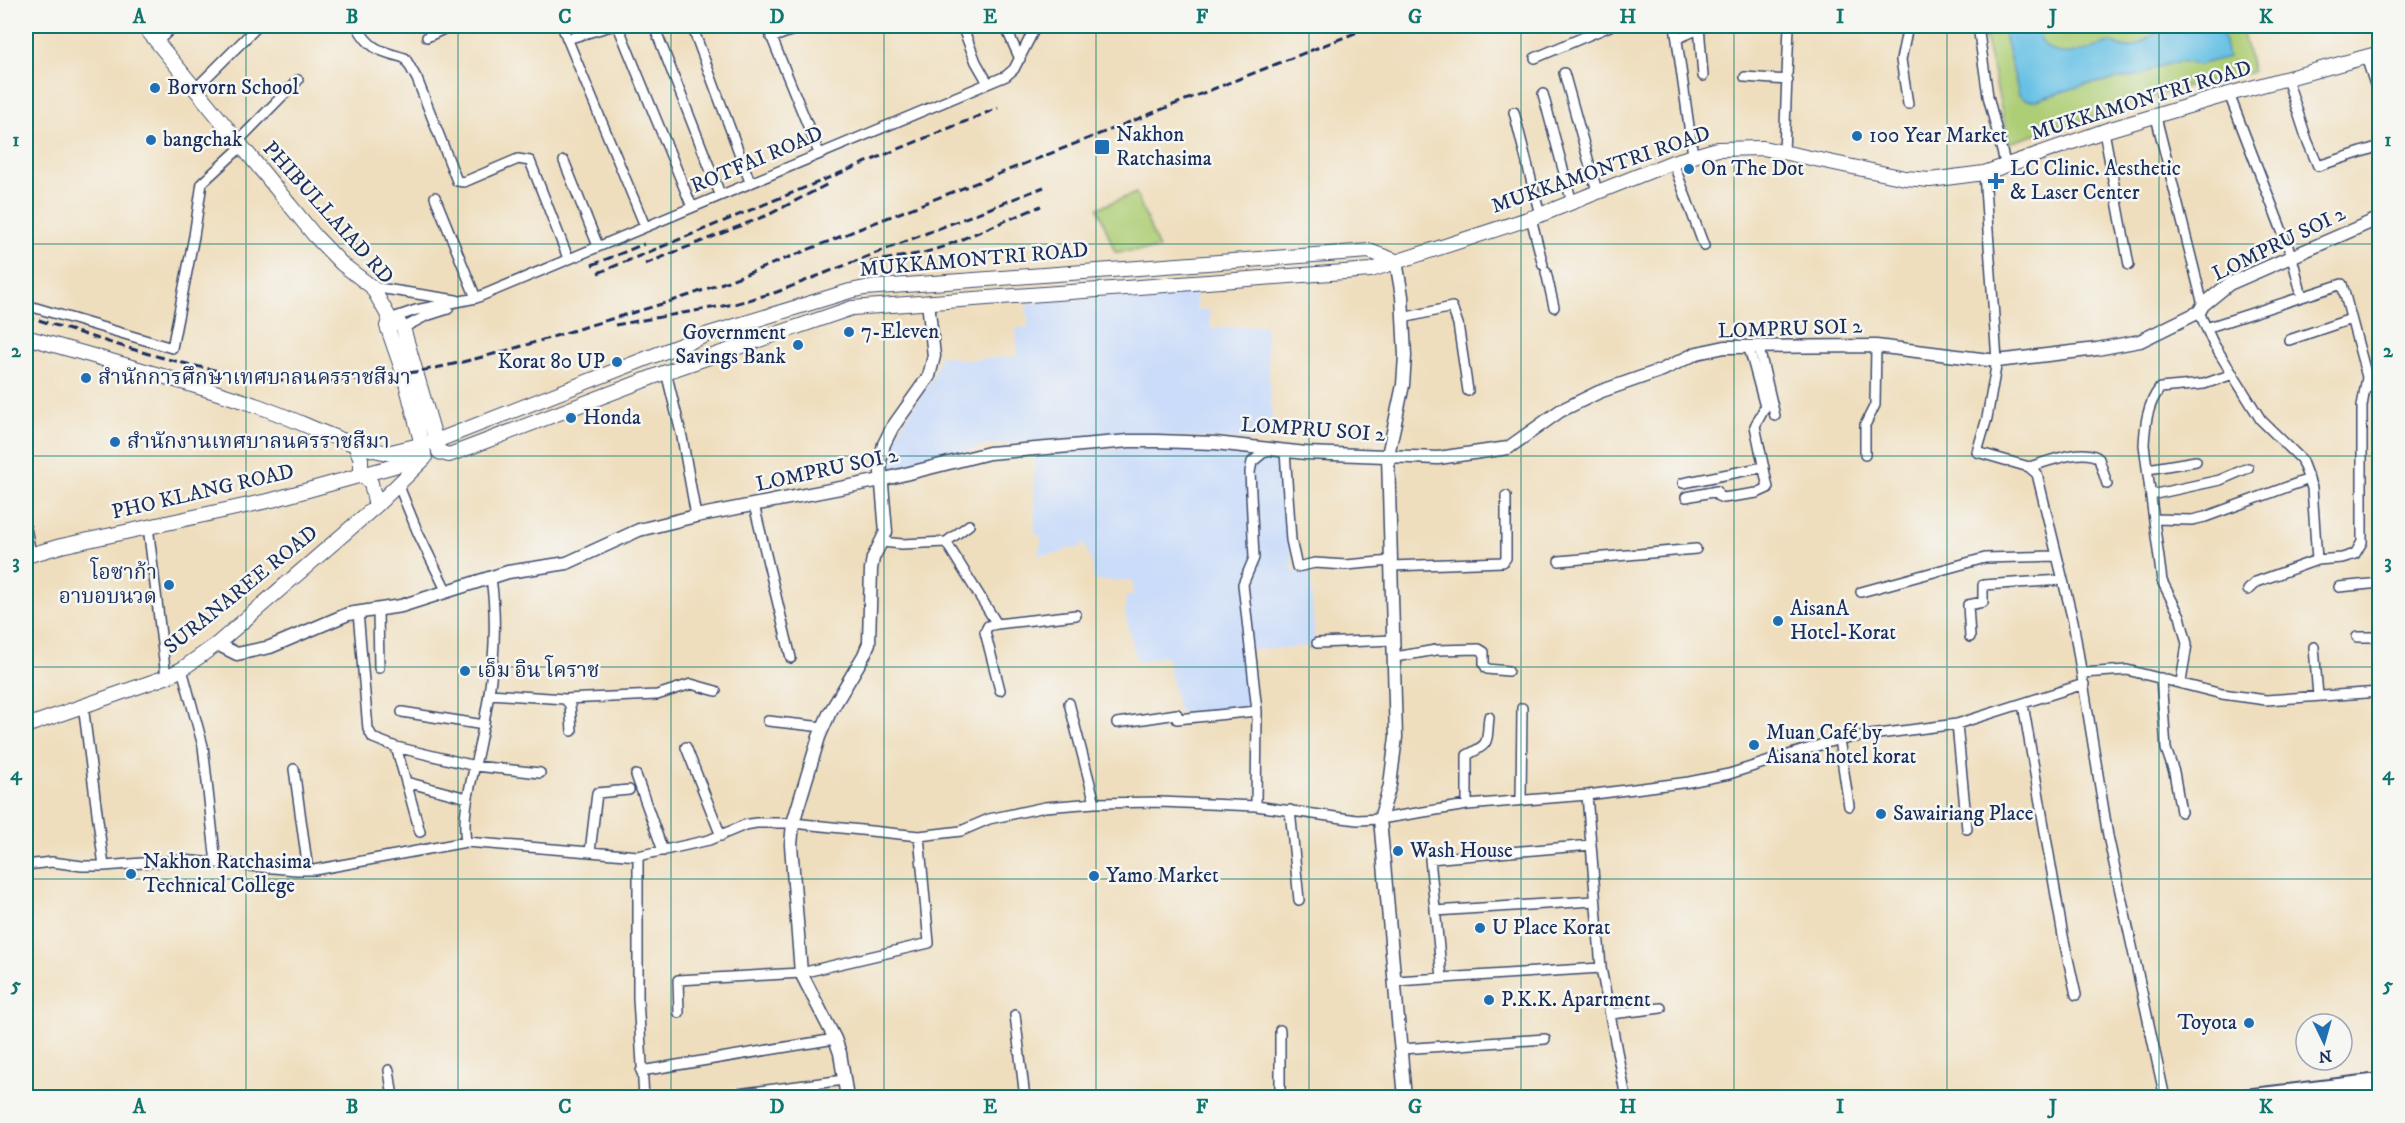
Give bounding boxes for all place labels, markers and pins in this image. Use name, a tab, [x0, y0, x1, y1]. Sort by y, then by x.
place label: Borvorn School	[167, 75, 299, 101]
marker: Borvorn School	[148, 81, 162, 95]
place label: Nakhon Ratchasima	[1116, 122, 1212, 172]
place label: 100 Year Market	[1869, 123, 2007, 149]
place label: bangchak	[163, 127, 243, 153]
marker: 100 Year Market	[1850, 129, 1864, 143]
marker: bangchak	[144, 133, 158, 147]
marker: Nakhon Ratchasima	[1093, 138, 1111, 156]
place label: On The Dot	[1701, 156, 1804, 182]
place label: LC Clinic. Aesthetic & Laser Center	[2010, 156, 2181, 206]
marker: On The Dot	[1682, 162, 1696, 176]
marker: LC Clinic. Aesthetic & Laser Center	[1987, 172, 2005, 190]
place label: 7-Eleven	[861, 319, 939, 345]
place label: Government Savings Bank	[675, 320, 787, 370]
marker: 7-Eleven	[842, 325, 856, 339]
marker: Government Savings Bank	[791, 338, 805, 352]
place label: Korat 80 UP	[498, 349, 605, 375]
marker: Korat 80 UP	[610, 355, 624, 369]
place label: สำนักการศึกษาเทศบาลนครราชสีมา	[98, 365, 411, 391]
marker: สำนักการศึกษาเทศบาลนครราชสีมา	[79, 371, 93, 385]
place label: Honda	[583, 405, 641, 431]
marker: Honda	[564, 411, 578, 425]
place label: สำนักงานเทศบาลนครราชสีมา	[127, 429, 390, 455]
marker: สำนักงานเทศบาลนครราชสีมา	[108, 435, 122, 449]
place label: โอซาก้า อาบอบนวด	[59, 557, 157, 610]
marker: โอซาก้า อาบอบนวด	[162, 578, 176, 592]
place label: AisanA Hotel-Korat	[1790, 596, 1896, 646]
marker: AisanA Hotel-Korat	[1771, 614, 1785, 628]
place label: เอ็ม อิน โคราช	[477, 655, 599, 684]
marker: เอ็ม อิน โคราช	[458, 664, 472, 678]
place label: Muan Café by Aisana hotel korat	[1766, 720, 1917, 770]
marker: Muan Café by Aisana hotel korat	[1747, 738, 1761, 752]
place label: Sawairiang Place	[1893, 801, 2034, 827]
marker: Sawairiang Place	[1874, 807, 1888, 821]
place label: Wash House	[1409, 838, 1513, 864]
marker: Wash House	[1391, 844, 1405, 858]
place label: Nakhon Ratchasima Technical College	[143, 849, 311, 899]
place label: Yamo Market	[1106, 863, 1219, 889]
marker: Nakhon Ratchasima Technical College	[124, 867, 138, 881]
marker: Yamo Market	[1087, 869, 1101, 883]
place label: U Place Korat	[1492, 915, 1611, 941]
marker: U Place Korat	[1473, 921, 1487, 935]
place label: P.K.K. Apartment	[1501, 987, 1651, 1013]
marker: P.K.K. Apartment	[1482, 993, 1496, 1007]
place label: Toyota	[2177, 1010, 2237, 1036]
marker: Toyota	[2242, 1016, 2256, 1030]

